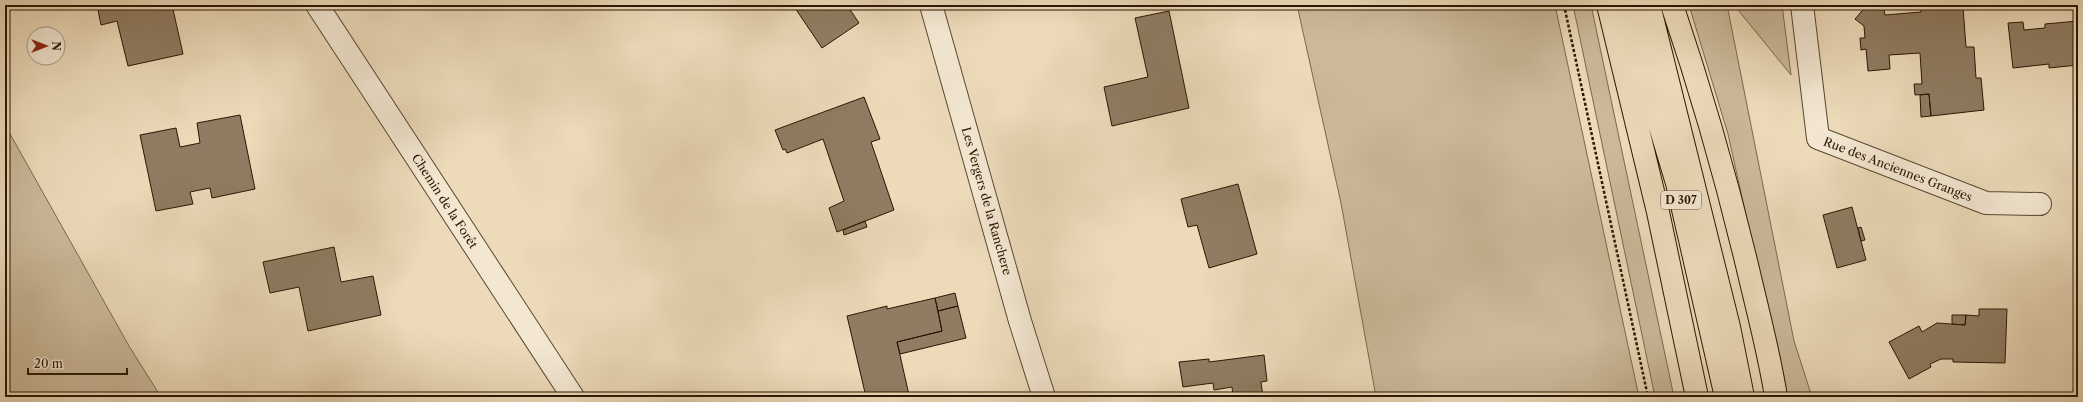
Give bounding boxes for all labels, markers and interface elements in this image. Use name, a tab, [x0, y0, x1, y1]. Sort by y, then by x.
north arrow	[26, 26, 66, 66]
text: N	[49, 41, 63, 51]
street label: Les Vergers de la Ranchere	[959, 125, 1015, 277]
street label: Rue des Anciennes Granges	[1822, 134, 1974, 204]
street label: Chemin de la Forêt	[409, 151, 482, 252]
road number: D 307	[1661, 191, 1701, 209]
scale bar	[28, 350, 127, 376]
text: 20 m	[34, 356, 63, 371]

